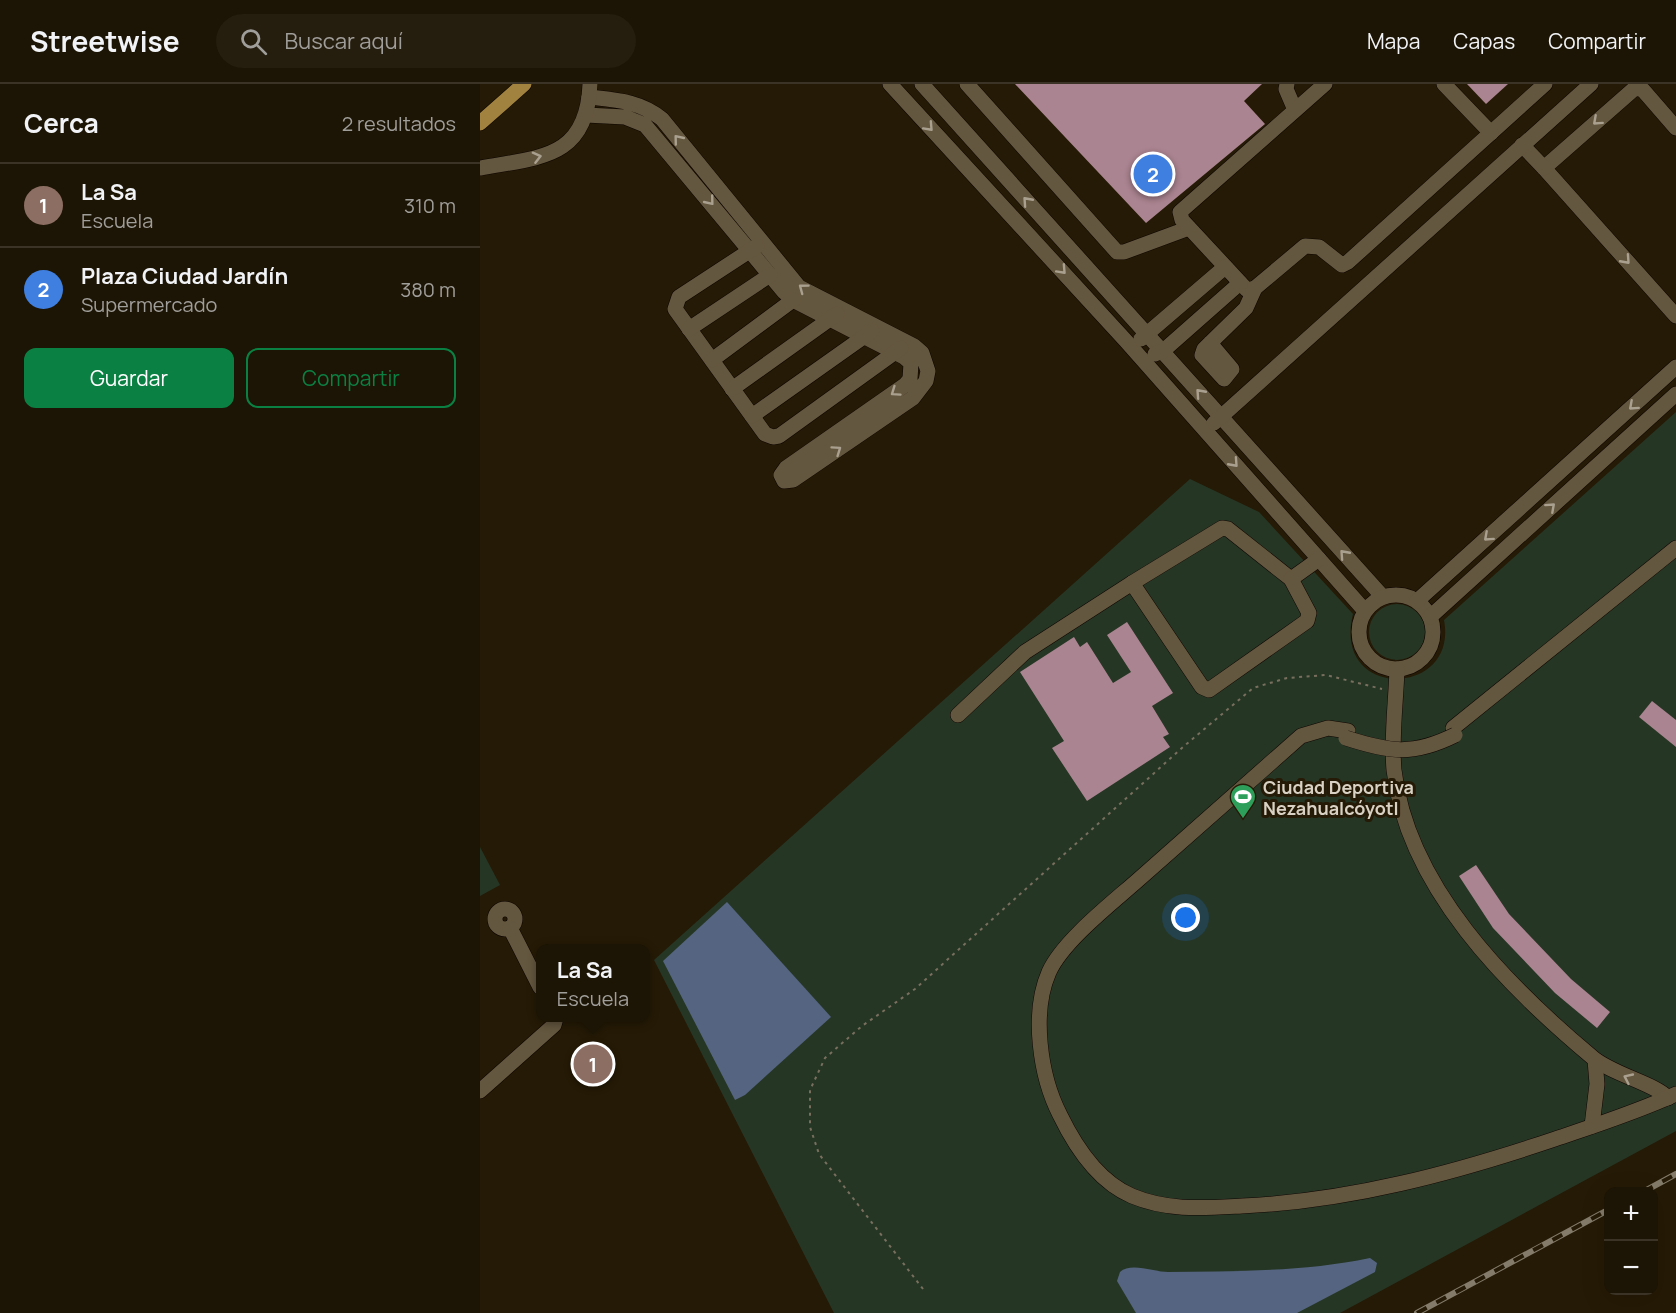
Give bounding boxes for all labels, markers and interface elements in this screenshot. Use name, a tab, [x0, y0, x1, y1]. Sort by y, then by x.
search box	[216, 14, 636, 68]
text: Streetwise	[30, 22, 180, 60]
icon: search	[237, 25, 270, 58]
text: Buscar aquí	[285, 26, 403, 56]
text: Mapa	[1367, 27, 1420, 55]
text: Capas	[1453, 27, 1515, 55]
text: Compartir	[1548, 27, 1646, 55]
text: Cerca	[24, 105, 99, 141]
text: 2 resultados	[342, 110, 456, 137]
one-way arrow	[1593, 114, 1604, 125]
one-way arrow	[922, 120, 933, 131]
one-way arrow	[675, 135, 686, 146]
one-way arrow	[532, 152, 542, 165]
pin: 2	[1134, 152, 1172, 196]
text: La Sa	[81, 177, 137, 207]
text: 1	[39, 192, 48, 219]
text: 310 m	[404, 192, 456, 219]
one-way arrow	[703, 194, 714, 205]
one-way arrow	[1023, 197, 1034, 208]
text: Escuela	[81, 207, 153, 234]
one-way arrow	[1619, 253, 1630, 264]
text: Plaza Ciudad Jardín	[81, 261, 288, 291]
one-way arrow	[1054, 263, 1065, 274]
text: 2	[38, 276, 49, 303]
text: 380 m	[400, 276, 456, 303]
one-way arrow	[798, 285, 809, 296]
text: Supermercado	[81, 291, 217, 318]
button: Guardar	[24, 348, 234, 408]
button: Compartir	[246, 348, 456, 408]
one-way arrow	[890, 385, 901, 396]
one-way arrow	[1196, 389, 1207, 399]
one-way arrow	[1629, 399, 1639, 410]
one-way arrow	[830, 446, 841, 457]
one-way arrow	[1227, 456, 1238, 467]
one-way arrow	[1544, 503, 1555, 514]
one-way arrow	[1484, 530, 1495, 541]
one-way arrow	[1340, 550, 1351, 560]
place label: Ciudad Deportiva Nezahualcóyotl	[1263, 775, 1414, 820]
sports icon: Ciudad Deportiva Nezahualcóyotl	[1228, 782, 1258, 820]
your location	[1171, 903, 1200, 932]
popup	[536, 944, 650, 1022]
text: La Sa	[557, 955, 613, 985]
text: Escuela	[557, 985, 629, 1012]
pin: 1	[574, 1042, 612, 1086]
one-way arrow	[1624, 1073, 1635, 1085]
map controls	[1604, 1187, 1658, 1295]
button: +	[1604, 1187, 1658, 1241]
button: −	[1604, 1241, 1658, 1295]

